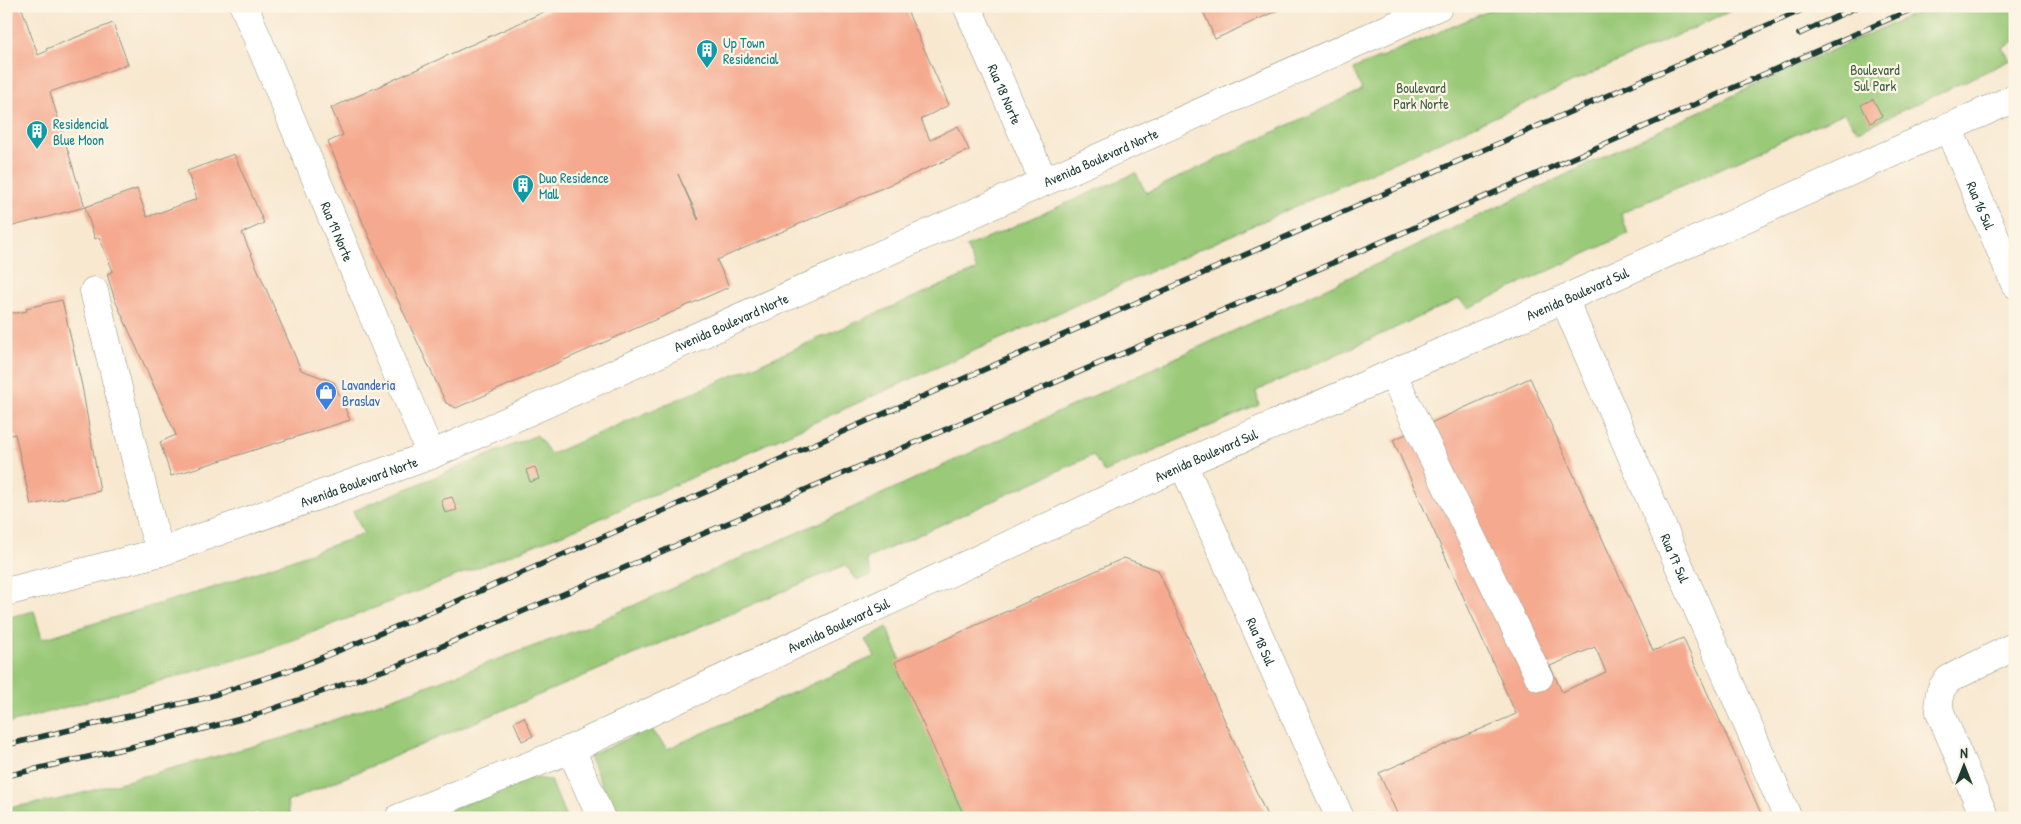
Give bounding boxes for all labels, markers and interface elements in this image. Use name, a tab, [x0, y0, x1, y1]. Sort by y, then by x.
place label: Up Town Residencial	[723, 33, 779, 68]
building icon: Up Town Residencial	[695, 38, 719, 69]
park label: Boulevard Sul Park	[1850, 60, 1900, 95]
street label: Rua 18 Norte	[984, 61, 1027, 127]
park label: Boulevard Park Norte	[1393, 78, 1449, 113]
place label: Residencial Blue Moon	[53, 114, 109, 149]
building icon: Residencial Blue Moon	[25, 119, 49, 150]
street label: Avenida Boulevard Norte	[1040, 123, 1161, 191]
place label: Duo Residence Mall	[539, 168, 609, 203]
building icon: Duo Residence Mall	[511, 173, 535, 204]
street label: Rua 16 Sul	[1963, 178, 2000, 232]
street label: Rua 19 Norte	[317, 198, 359, 264]
street label: Avenida Boulevard Sul	[1523, 262, 1632, 324]
street label: Avenida Boulevard Norte	[670, 288, 791, 355]
place label: Lavanderia Braslav	[342, 375, 396, 410]
shop icon: Lavanderia Braslav	[314, 380, 338, 411]
street label: Avenida Boulevard Sul	[1151, 423, 1260, 486]
street label: Avenida Boulevard Norte	[297, 451, 420, 511]
street label: Rua 17 Sul	[1657, 530, 1695, 586]
street label: Avenida Boulevard Sul	[784, 593, 892, 657]
street label: Rua 18 Sul	[1243, 614, 1281, 669]
north arrow	[1938, 742, 1988, 792]
text: N	[1960, 743, 1968, 762]

